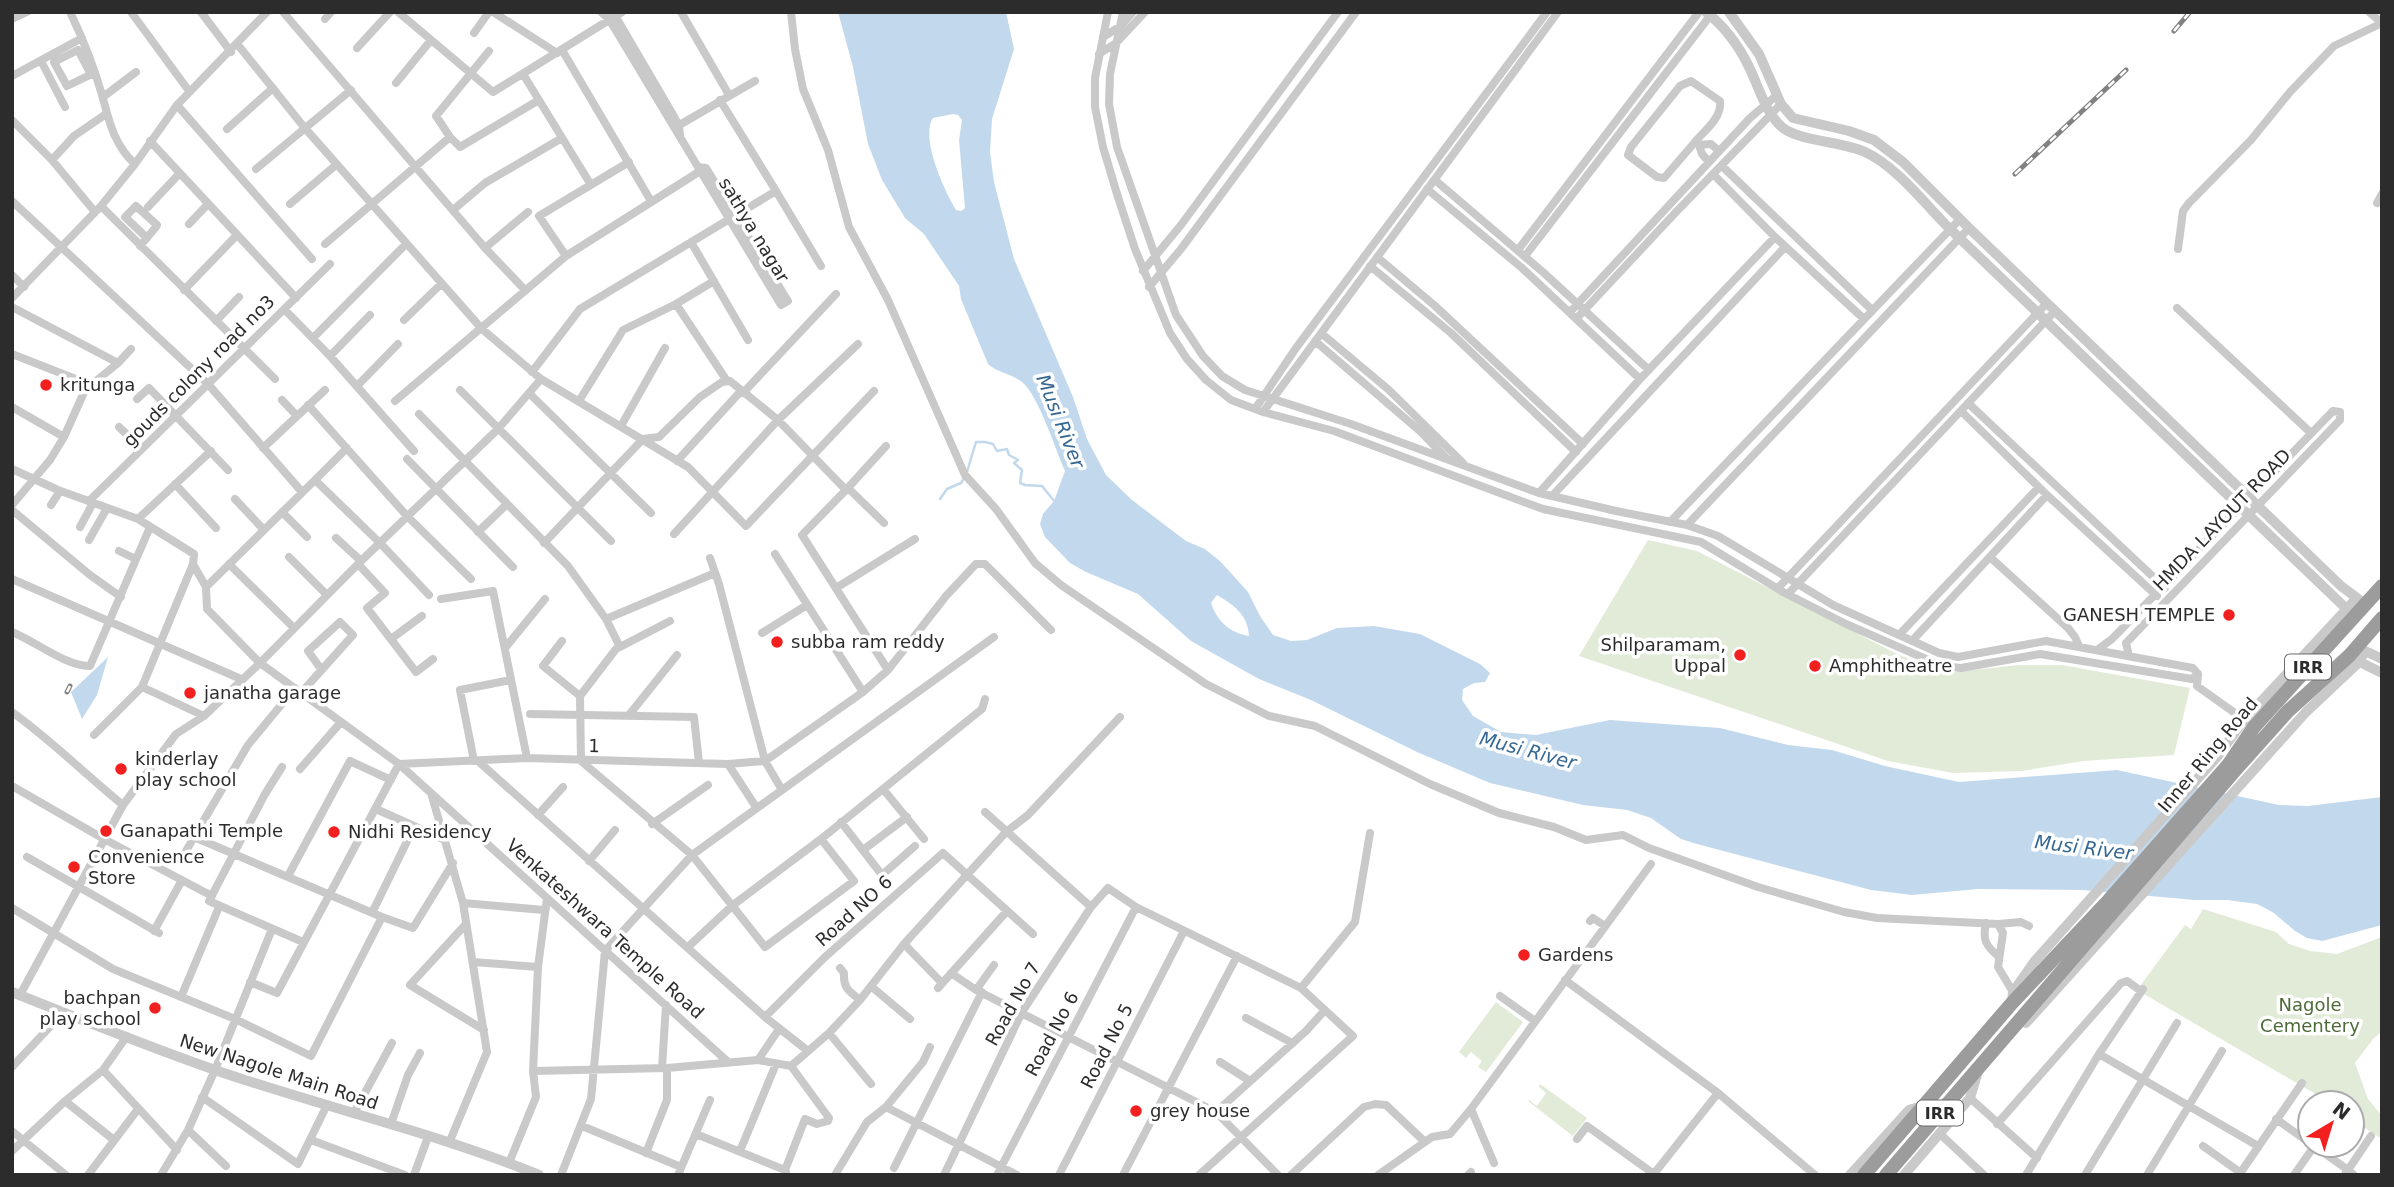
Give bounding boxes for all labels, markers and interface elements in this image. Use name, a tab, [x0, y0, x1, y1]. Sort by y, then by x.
street label: sathya nagar	[715, 174, 794, 286]
street label: gouds colony road no3	[119, 291, 279, 451]
water label: Musi River	[1032, 371, 1090, 472]
place label: kritunga	[60, 374, 135, 395]
marker: kritunga	[38, 377, 54, 393]
street label: HMDA LAYOUT ROAD	[2149, 445, 2295, 595]
place label: GANESH TEMPLE	[2063, 604, 2215, 625]
marker: GANESH TEMPLE	[2221, 607, 2237, 623]
place label: subba ram reddy	[791, 631, 945, 652]
marker: subba ram reddy	[769, 634, 785, 650]
place label: Shilparamam, Uppal	[1600, 634, 1726, 676]
marker: Shilparamam, Uppal	[1732, 647, 1748, 663]
road number: IRR	[2285, 654, 2331, 680]
place label: Amphitheatre	[1829, 655, 1952, 676]
marker: Amphitheatre	[1807, 658, 1823, 674]
place label: janatha garage	[203, 682, 341, 703]
marker: janatha garage	[182, 685, 198, 701]
street label: Inner Ring Road	[2153, 693, 2262, 816]
water label: Musi River	[1477, 727, 1580, 774]
street label: 1	[588, 735, 600, 756]
place label: kinderlay play school	[135, 748, 237, 790]
marker: kinderlay play school	[113, 761, 129, 777]
place label: Ganapathi Temple	[120, 820, 283, 841]
place label: Nidhi Residency	[348, 821, 492, 842]
marker: Ganapathi Temple	[98, 823, 114, 839]
marker: Nidhi Residency	[326, 824, 342, 840]
water label: Musi River	[2034, 830, 2136, 864]
street label: Venkateshwara Temple Road	[502, 834, 708, 1023]
place label: Convenience Store	[88, 846, 205, 888]
marker: Convenience Store	[66, 859, 82, 875]
street label: Road NO 6	[811, 871, 896, 950]
place label: Gardens	[1538, 944, 1613, 965]
marker: Gardens	[1516, 947, 1532, 963]
street label: Road No 7	[981, 958, 1044, 1049]
place label: bachpan play school	[39, 987, 141, 1029]
street label: Road No 6	[1021, 988, 1083, 1080]
park label: Nagole Cementery	[2260, 994, 2360, 1036]
marker: bachpan play school	[147, 1000, 163, 1016]
street label: Road No 5	[1076, 1000, 1137, 1092]
street label: New Nagole Main Road	[177, 1029, 381, 1114]
north arrow	[2296, 1089, 2366, 1159]
text: N	[2328, 1097, 2355, 1124]
place label: grey house	[1150, 1100, 1250, 1121]
road number: IRR	[1917, 1100, 1963, 1126]
marker: grey house	[1128, 1103, 1144, 1119]

